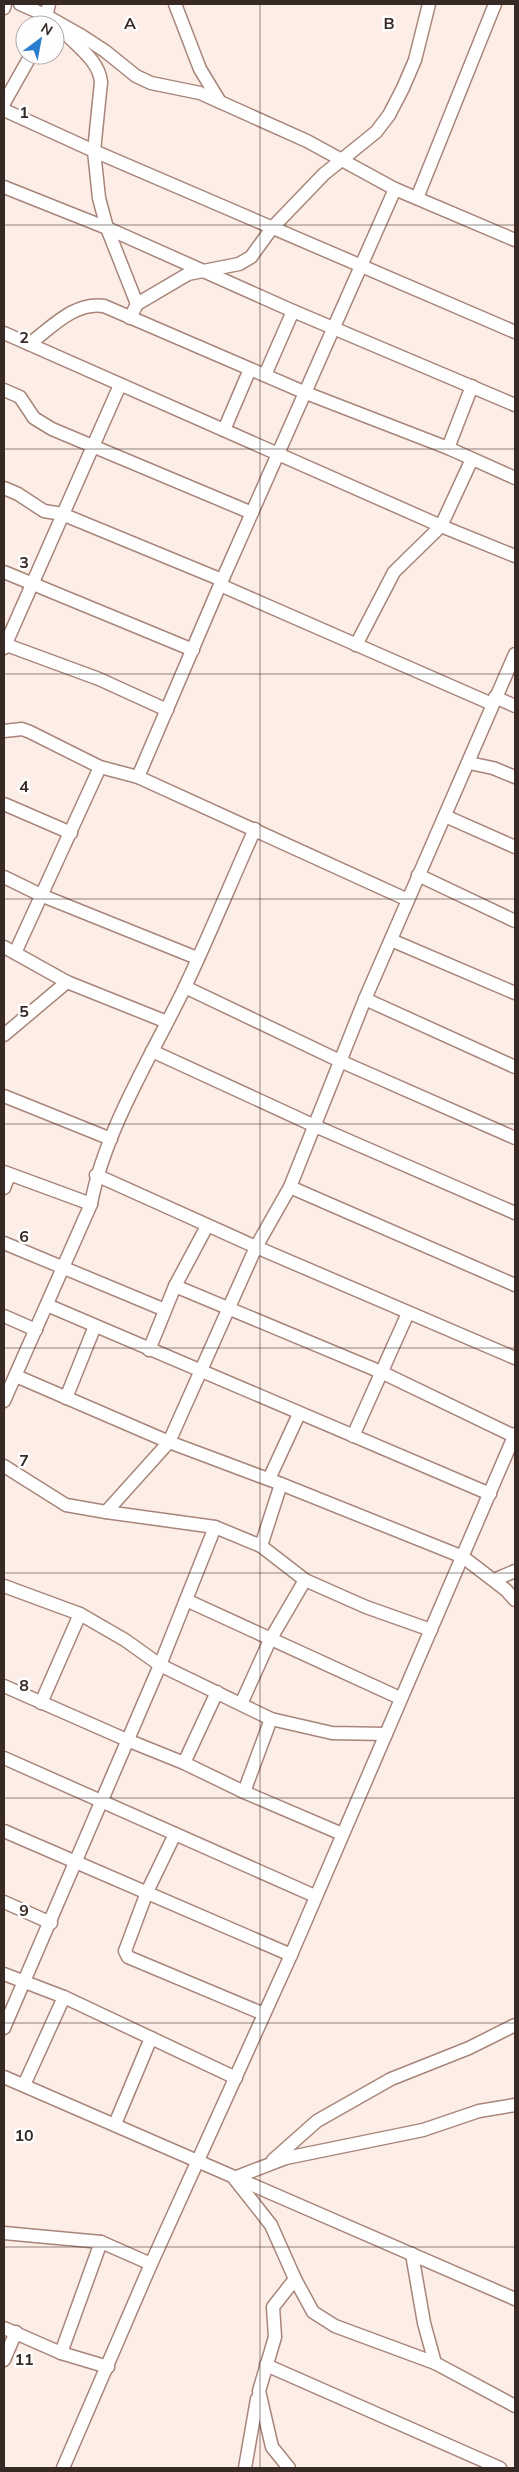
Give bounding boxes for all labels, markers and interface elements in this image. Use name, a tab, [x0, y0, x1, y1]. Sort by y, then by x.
text: A	[124, 13, 136, 33]
text: B	[383, 13, 395, 33]
north arrow	[15, 15, 65, 65]
text: N	[38, 19, 56, 39]
text: 1	[19, 102, 29, 122]
text: 2	[19, 327, 29, 347]
text: 3	[19, 552, 29, 572]
text: 4	[19, 776, 29, 796]
text: 5	[19, 1001, 29, 1021]
text: 6	[19, 1226, 29, 1246]
text: 7	[19, 1450, 29, 1470]
text: 8	[19, 1675, 29, 1695]
text: 9	[19, 1900, 29, 1920]
text: 10	[14, 2125, 34, 2145]
text: 11	[14, 2349, 34, 2369]

